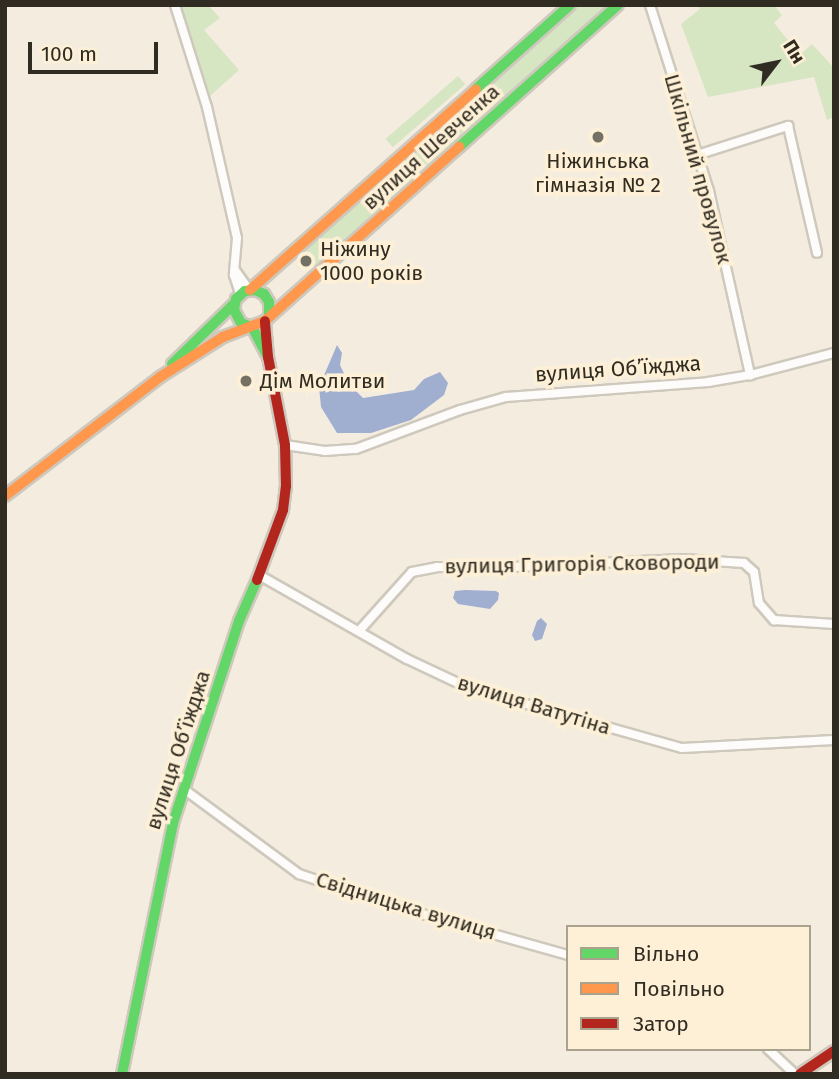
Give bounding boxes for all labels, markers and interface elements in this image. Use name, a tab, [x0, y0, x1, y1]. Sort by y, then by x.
scale bar	[32, 28, 161, 72]
north arrow	[741, 28, 811, 98]
text: Пн	[778, 35, 810, 68]
text: 100 m	[41, 41, 97, 67]
street label: Шкільний провулок	[659, 71, 737, 267]
street label: вулиця Шевченка	[357, 79, 505, 215]
marker: Ніжинська гімназія № 2	[590, 129, 606, 145]
place label: Ніжинська гімназія № 2	[535, 148, 661, 198]
place label: Ніжину 1000 років	[320, 236, 423, 286]
marker: Ніжину 1000 років	[298, 253, 314, 269]
street label: вулиця Обʼїжджа	[534, 351, 702, 387]
place label: Дім Молитви	[260, 368, 385, 394]
marker: Дім Молитви	[238, 373, 254, 389]
street label: вулиця Григорія Сковороди	[444, 549, 720, 579]
street label: вулиця Обʼїжджа	[140, 667, 216, 833]
street label: вулиця Ватутіна	[454, 670, 614, 740]
street label: Свідницька вулиця	[313, 867, 499, 945]
legend	[566, 925, 811, 1051]
text: Вільно	[633, 941, 699, 967]
text: Повільно	[633, 976, 725, 1002]
text: Затор	[633, 1011, 689, 1037]

